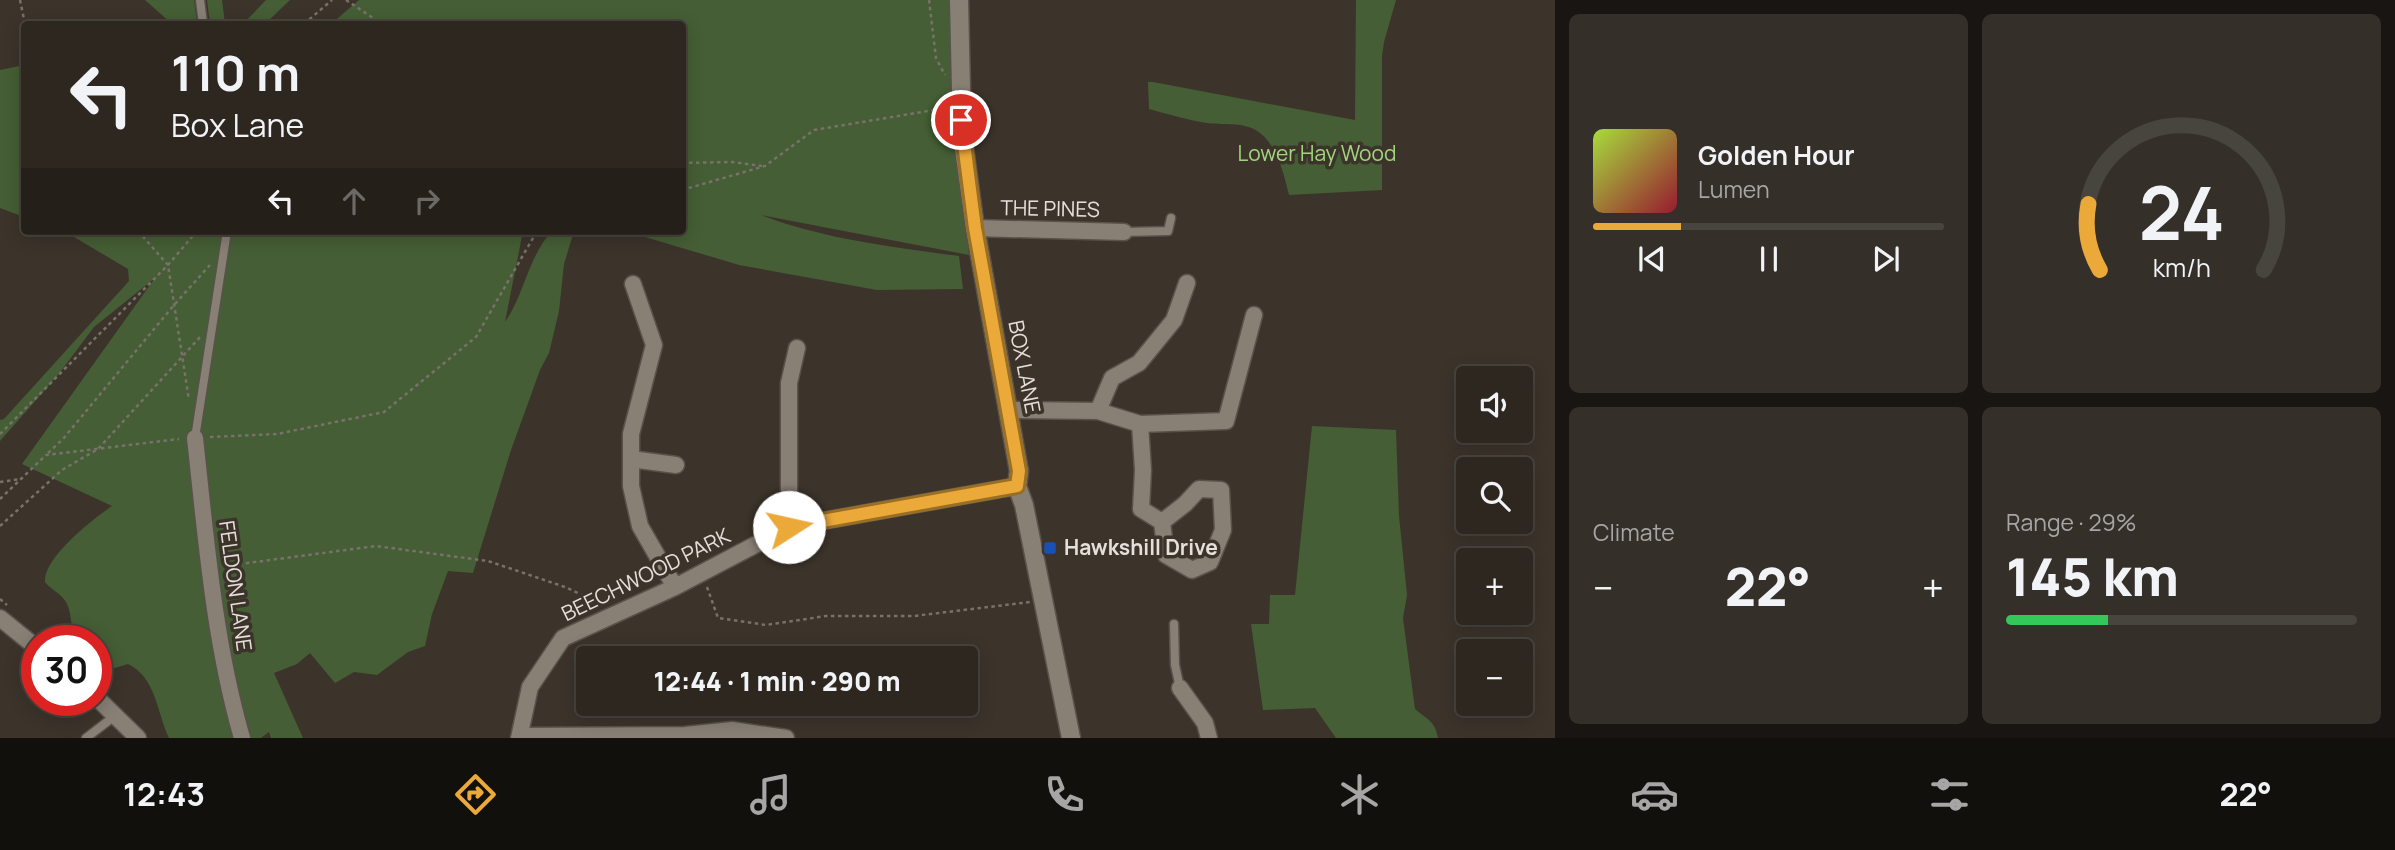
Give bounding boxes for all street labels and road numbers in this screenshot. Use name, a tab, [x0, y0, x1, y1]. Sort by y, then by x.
street label: THE PINES	[1000, 193, 1100, 223]
street label: BOX LANE	[1002, 318, 1048, 416]
street label: FELDON LANE	[213, 519, 259, 653]
street label: BEECHWOOD PARK	[557, 521, 735, 627]

